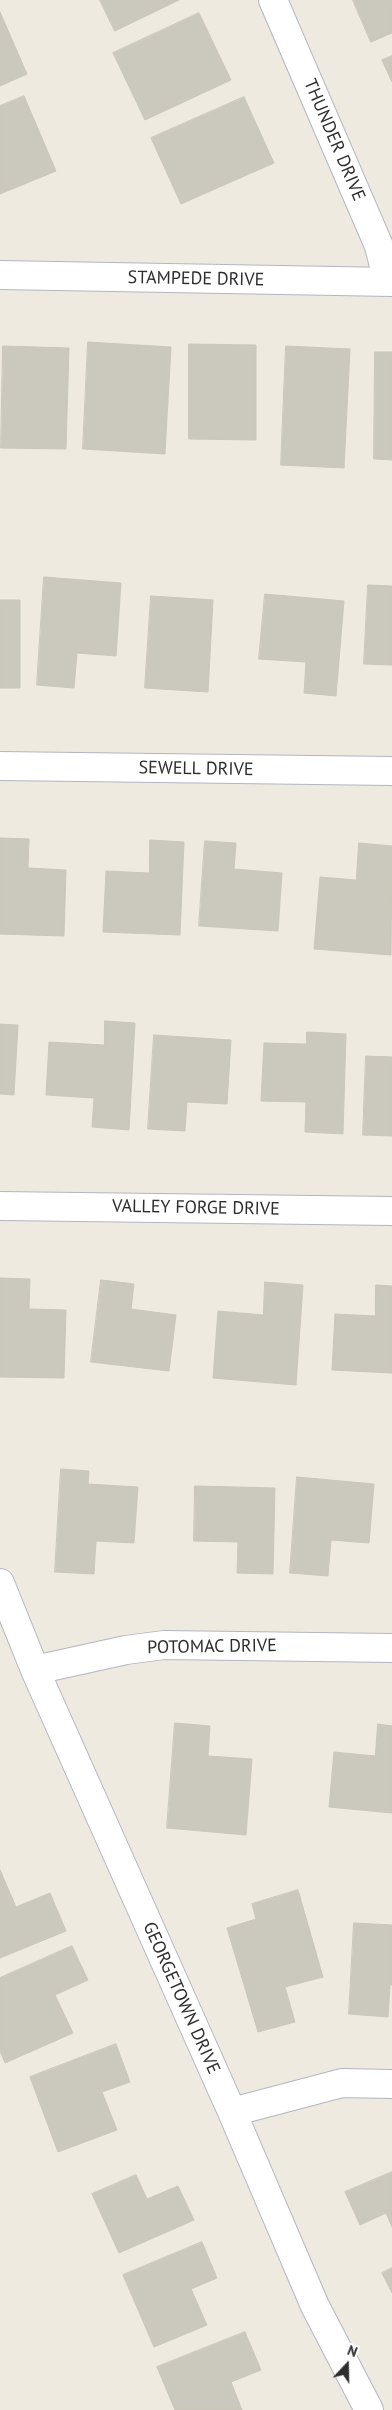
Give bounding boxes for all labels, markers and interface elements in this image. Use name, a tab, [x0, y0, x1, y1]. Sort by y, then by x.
street label: THUNDER DRIVE	[299, 76, 369, 204]
street label: STAMPEDE DRIVE	[128, 267, 264, 291]
street label: SEWELL DRIVE	[138, 757, 254, 781]
street label: VALLEY FORGE DRIVE	[112, 1196, 280, 1220]
street label: POTOMAC DRIVE	[147, 1635, 277, 1659]
street label: GEORGETOWN DRIVE	[138, 1919, 224, 2077]
north arrow	[322, 2340, 372, 2390]
text: N	[345, 2341, 360, 2361]

